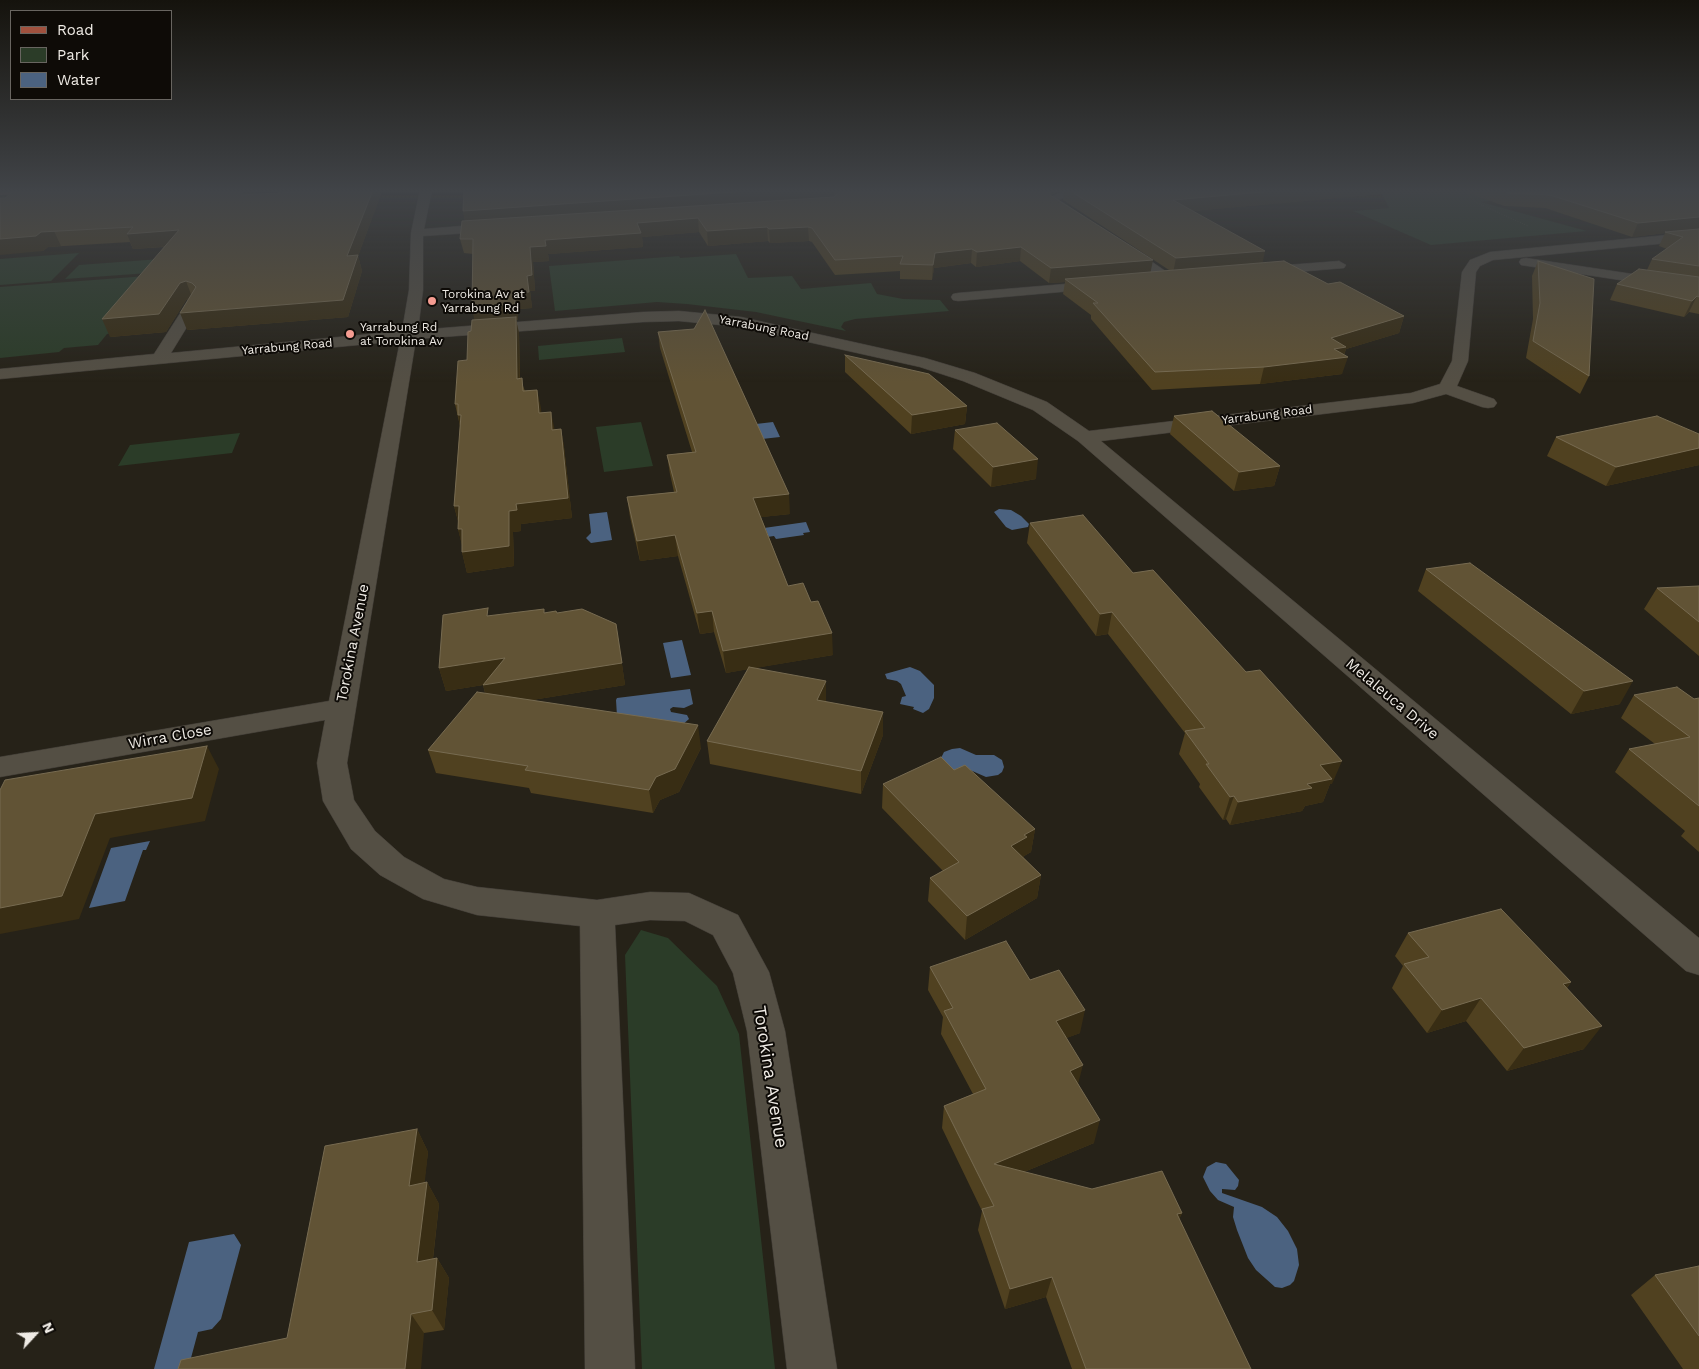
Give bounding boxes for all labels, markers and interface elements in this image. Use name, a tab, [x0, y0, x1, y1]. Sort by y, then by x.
legend	[10, 10, 172, 100]
text: Road	[57, 21, 94, 39]
text: Park	[57, 46, 89, 64]
text: Water	[57, 71, 100, 89]
place label: Torokina Av at Yarrabung Rd	[442, 287, 525, 315]
marker: Torokina Av at Yarrabung Rd	[426, 295, 438, 307]
street label: Yarrabung Road	[718, 312, 810, 344]
place label: Yarrabung Rd at Torokina Av	[360, 320, 443, 348]
marker: Yarrabung Rd at Torokina Av	[344, 328, 356, 340]
street label: Yarrabung Road	[241, 336, 333, 358]
street label: Yarrabung Road	[1221, 402, 1313, 428]
street label: Torokina Avenue	[333, 583, 373, 703]
street label: Melaleuca Drive	[1342, 655, 1442, 743]
street label: Wirra Close	[127, 721, 213, 753]
street label: Torokina Avenue	[748, 1004, 792, 1150]
north arrow	[10, 1309, 60, 1359]
text: N	[39, 1320, 58, 1336]

